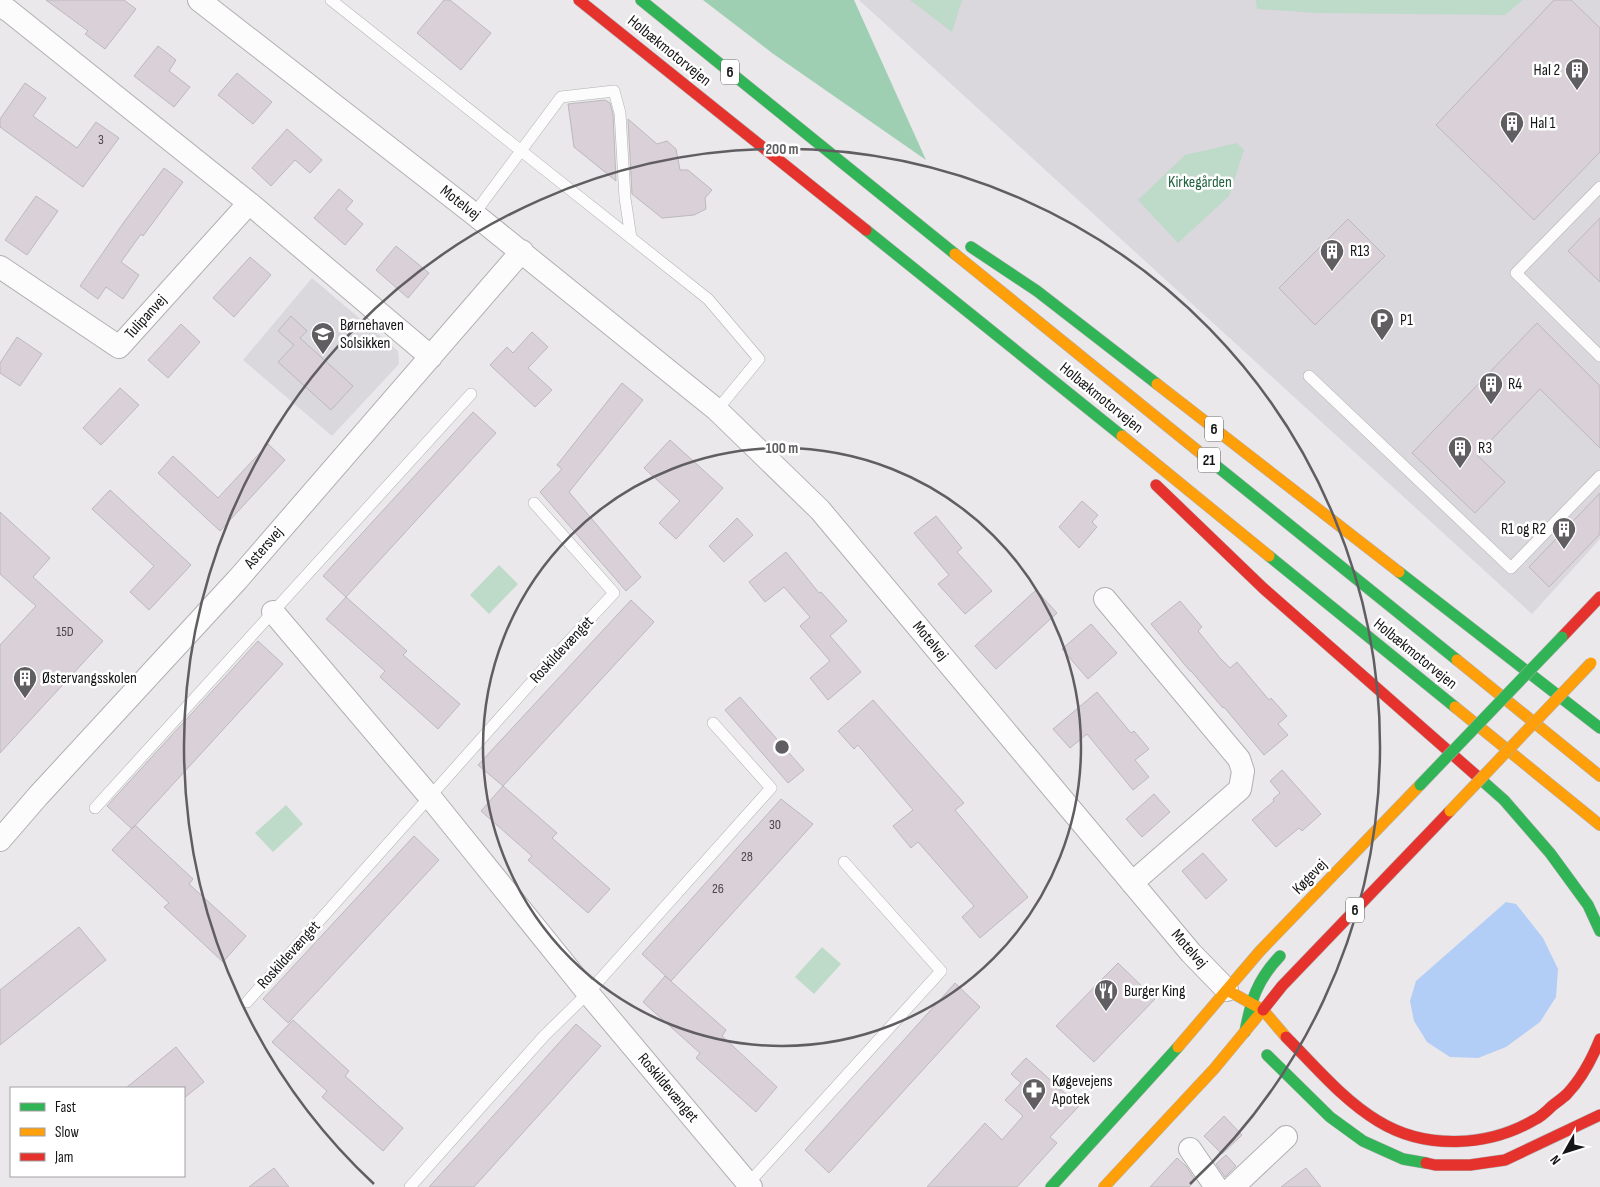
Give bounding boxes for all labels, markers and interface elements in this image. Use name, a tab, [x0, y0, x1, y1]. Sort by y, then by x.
street label: Holbækmotorvejen	[623, 12, 715, 90]
building icon: Hal 2	[1564, 57, 1590, 91]
road number: 6	[721, 60, 739, 84]
place label: Hal 2	[1534, 61, 1560, 80]
building icon: Hal 1	[1499, 110, 1525, 144]
place label: Hal 1	[1530, 114, 1556, 133]
house number: 3	[98, 131, 104, 148]
text: 200 m	[765, 140, 799, 159]
park label: Kirkegården	[1168, 173, 1232, 192]
street label: Motelvej	[436, 181, 484, 225]
building icon: R13	[1319, 238, 1345, 272]
place label: R13	[1350, 242, 1370, 261]
street label: Tulipanvej	[121, 291, 171, 343]
parking icon: P1	[1369, 307, 1395, 341]
place label: P1	[1400, 311, 1413, 330]
place label: Børnehaven Solsikken	[340, 316, 404, 353]
school or university icon: Børnehaven Solsikken	[310, 321, 336, 355]
street label: Holbækmotorvejen	[1055, 359, 1147, 437]
building icon: R4	[1478, 371, 1504, 405]
place label: R4	[1508, 375, 1522, 394]
road number: 6	[1205, 416, 1223, 442]
building icon: R3	[1447, 435, 1473, 469]
text: 100 m	[766, 439, 798, 458]
place label: R3	[1478, 439, 1492, 458]
road number: 21	[1198, 448, 1220, 472]
building icon: R1 og R2	[1551, 516, 1577, 550]
place label: R1 og R2	[1501, 520, 1546, 539]
street label: Astersvej	[240, 523, 287, 574]
street label: Roskildevænget	[526, 612, 598, 687]
street label: Holbækmotorvejen	[1369, 615, 1461, 693]
street label: Motelvej	[908, 617, 952, 665]
house number: 15D	[56, 623, 74, 640]
building icon: Østervangsskolen	[12, 665, 38, 699]
place label: Østervangsskolen	[42, 669, 137, 688]
centre of rings	[773, 738, 791, 756]
house number: 30	[769, 816, 781, 833]
house number: 28	[741, 848, 753, 865]
street label: Køgevej	[1289, 855, 1331, 899]
house number: 26	[712, 880, 724, 897]
road number: 6	[1346, 898, 1364, 922]
street label: Roskildevænget	[254, 917, 324, 993]
street label: Motelvej	[1167, 926, 1211, 973]
restaurant icon: Burger King	[1093, 978, 1119, 1012]
place label: Burger King	[1124, 982, 1185, 1001]
street label: Roskildevænget	[634, 1049, 703, 1127]
place label: Køgevejens Apotek	[1051, 1072, 1113, 1109]
pharmacy icon: Køgevejens Apotek	[1021, 1077, 1047, 1111]
legend	[10, 1087, 185, 1177]
text: Fast	[55, 1098, 77, 1117]
text: Slow	[55, 1123, 79, 1142]
north arrow	[1540, 1127, 1590, 1177]
text: Jam	[54, 1148, 73, 1167]
text: N	[1546, 1152, 1564, 1168]

